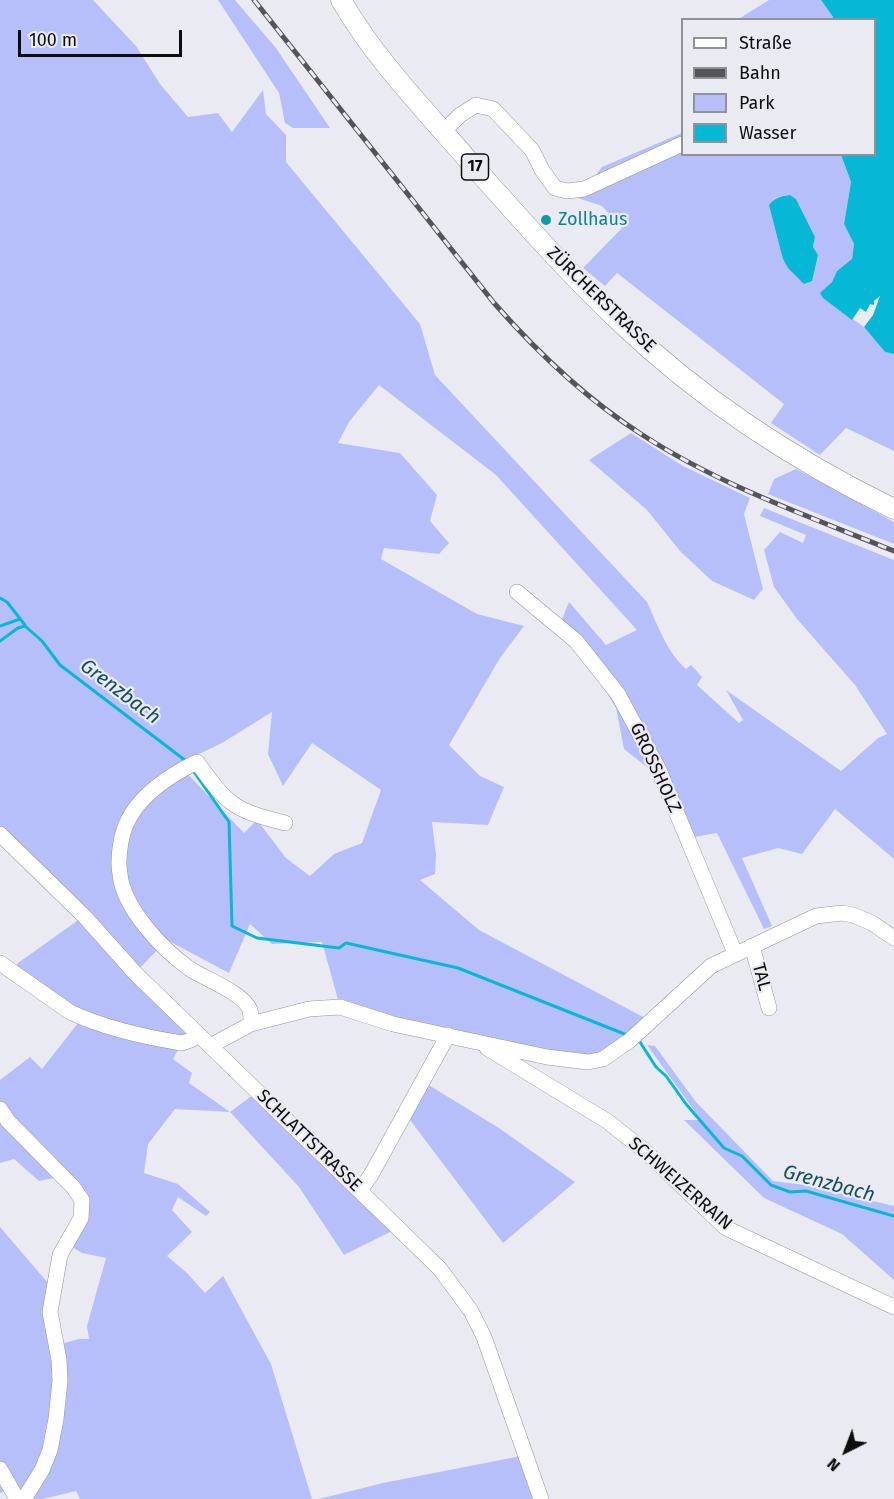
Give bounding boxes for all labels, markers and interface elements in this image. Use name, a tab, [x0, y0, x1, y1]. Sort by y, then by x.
scale bar	[21, 18, 184, 56]
legend	[681, 18, 876, 156]
text: 100 m	[29, 29, 77, 51]
text: Straße	[739, 32, 792, 54]
text: Bahn	[739, 62, 781, 84]
text: Park	[739, 92, 774, 114]
text: Wasser	[739, 122, 796, 144]
road number: 17	[462, 154, 488, 180]
place label: Zollhaus	[558, 209, 627, 231]
marker: Zollhaus	[539, 213, 553, 227]
street label: ZÜRCHERSTRASSE	[542, 242, 660, 358]
water label: Grenzbach	[75, 654, 165, 730]
street label: GROSSHOLZ	[625, 719, 685, 817]
street label: TAL	[747, 961, 775, 993]
street label: SCHLATTSTRASSE	[252, 1085, 366, 1197]
street label: SCHWEIZERRAIN	[624, 1133, 736, 1235]
water label: Grenzbach	[780, 1160, 878, 1208]
north arrow	[816, 1421, 876, 1481]
text: N	[823, 1454, 844, 1475]

